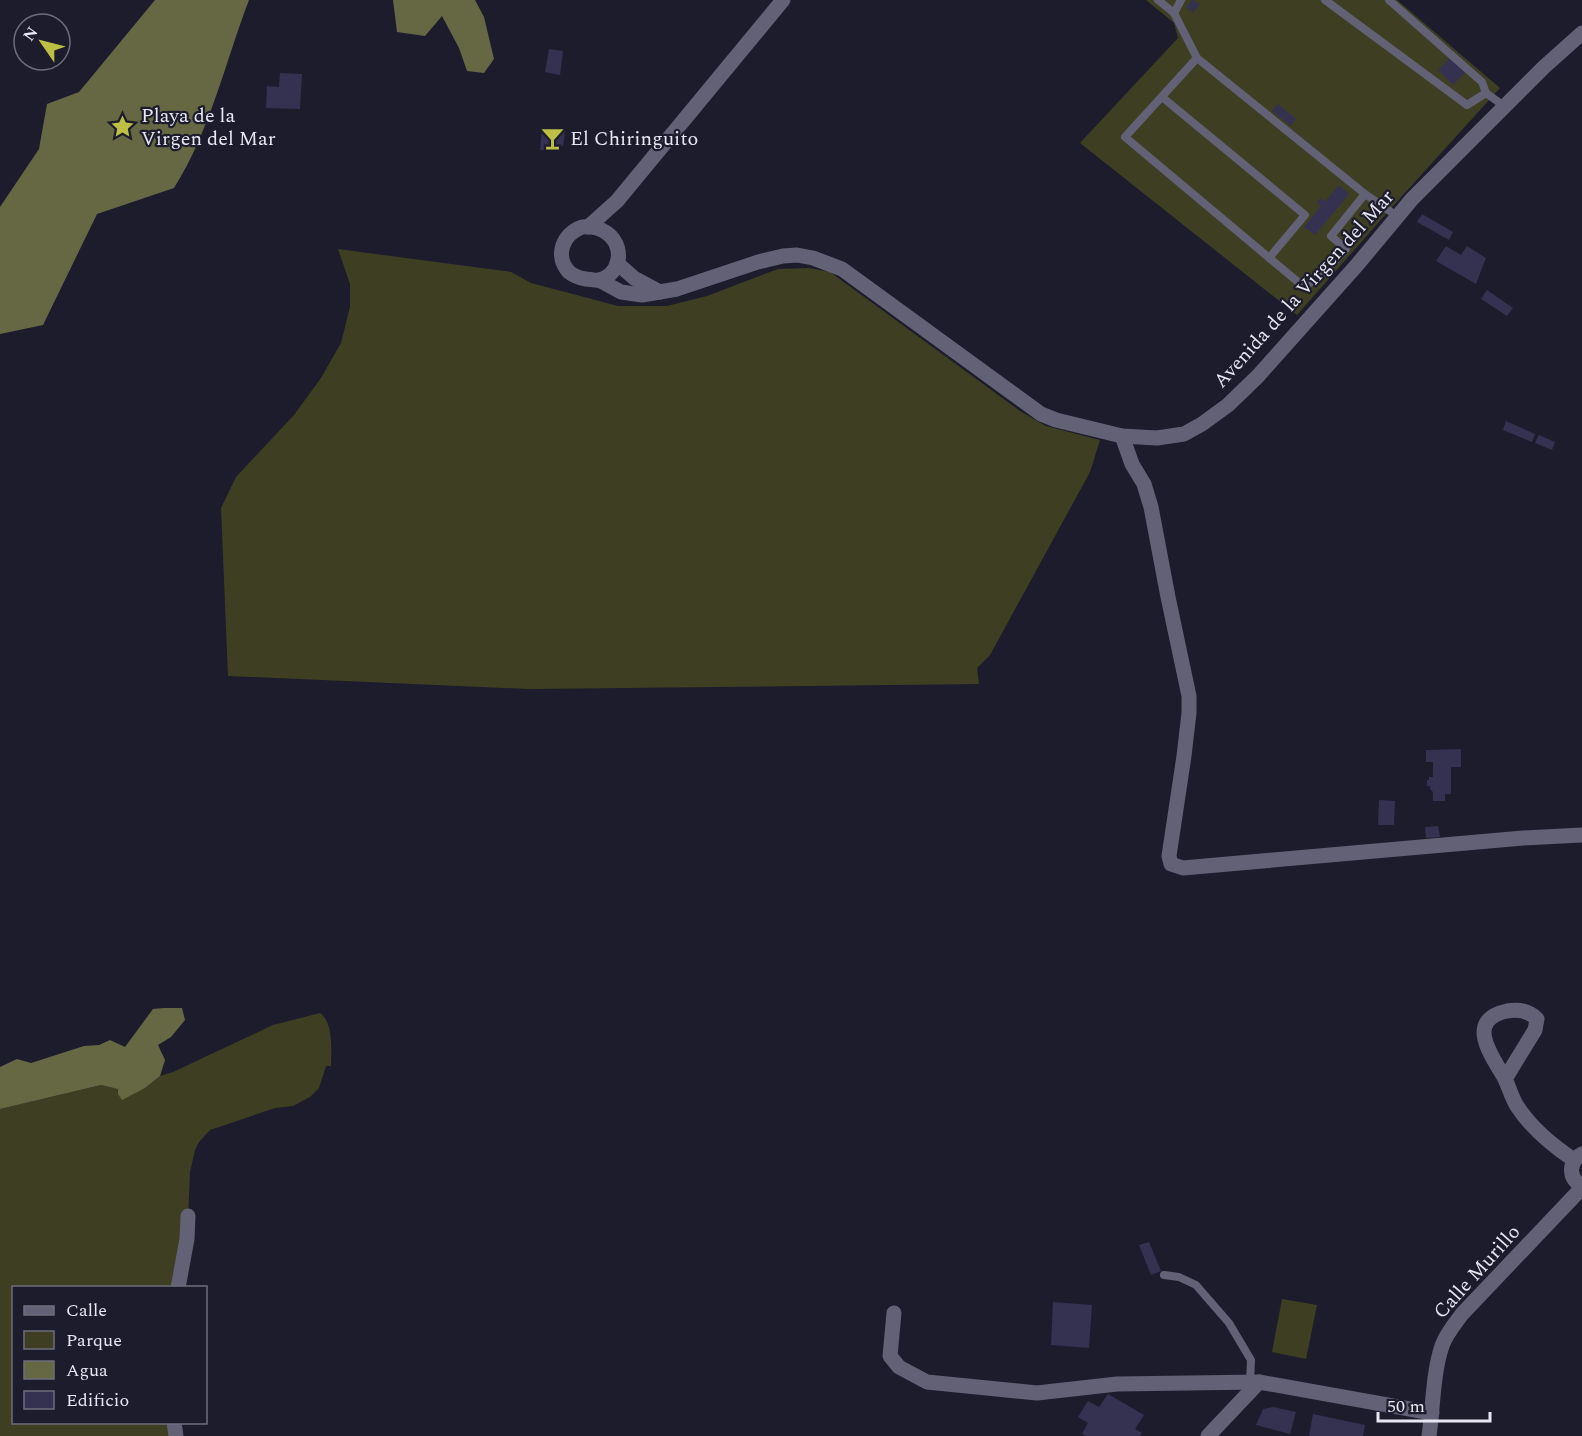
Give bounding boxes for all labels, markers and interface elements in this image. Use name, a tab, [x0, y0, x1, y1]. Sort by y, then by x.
north arrow	[12, 12, 72, 72]
text: N	[17, 22, 44, 46]
place label: Playa de la Virgen del Mar	[141, 101, 276, 154]
place icon: Playa de la Virgen del Mar	[110, 114, 136, 140]
place label: El Chiringuito	[570, 124, 698, 154]
bar icon: El Chiringuito	[539, 126, 565, 152]
street label: Avenida de la Virgen del Mar	[1206, 183, 1402, 395]
street label: Calle Murillo	[1426, 1218, 1528, 1326]
legend	[12, 1286, 207, 1424]
text: Calle	[66, 1297, 107, 1324]
text: Parque	[66, 1327, 122, 1354]
text: Agua	[66, 1357, 108, 1384]
scale bar	[1378, 1385, 1490, 1423]
text: Edificio	[66, 1387, 129, 1414]
text: 50 m	[1387, 1393, 1425, 1420]

